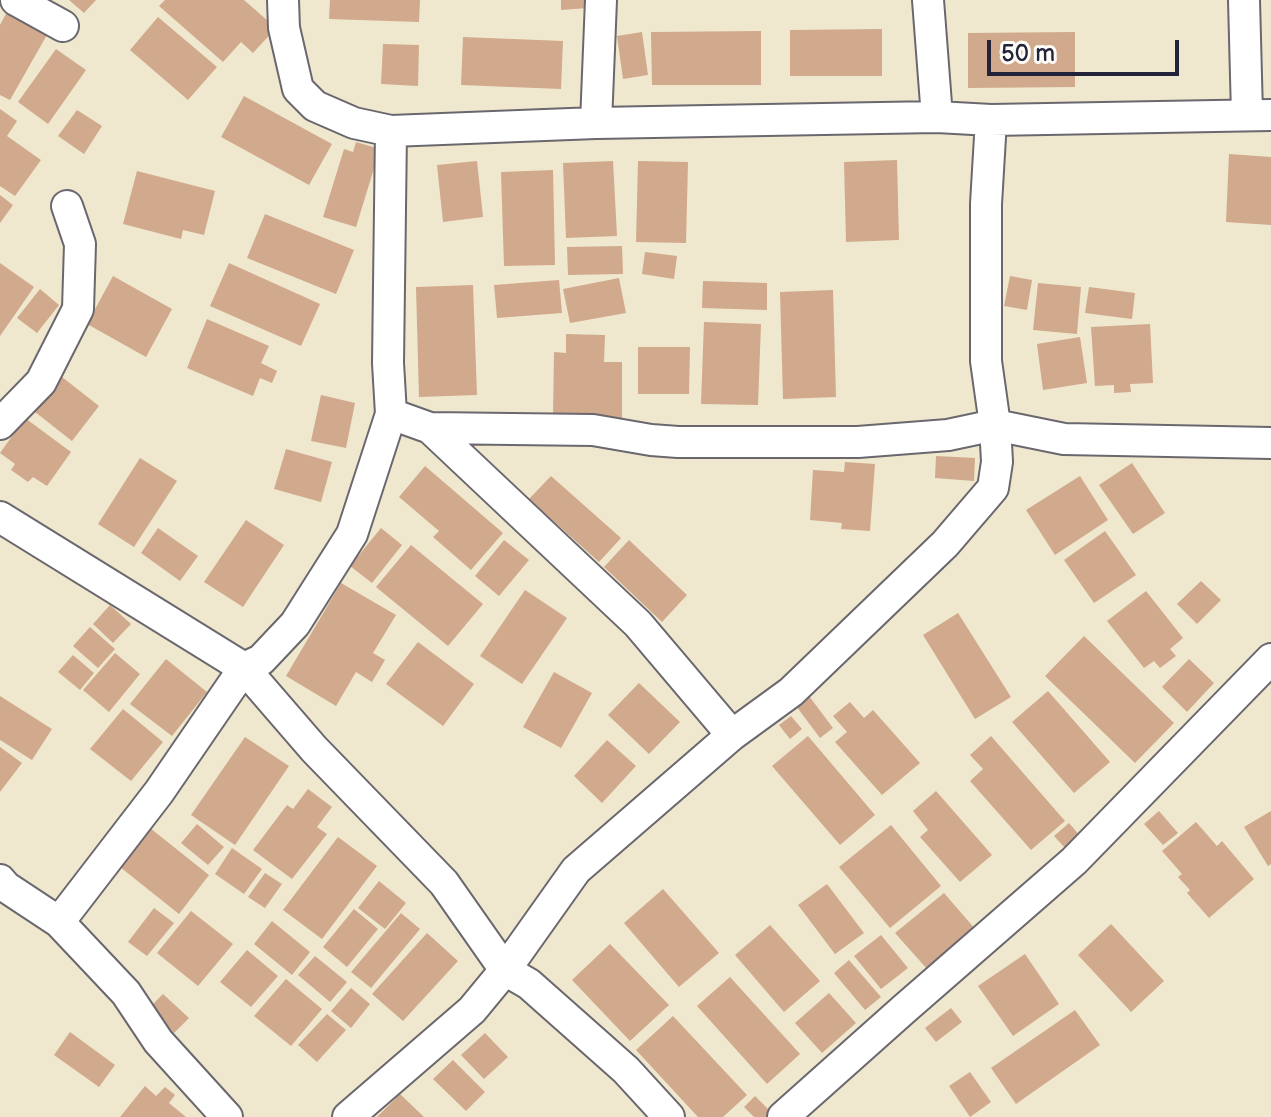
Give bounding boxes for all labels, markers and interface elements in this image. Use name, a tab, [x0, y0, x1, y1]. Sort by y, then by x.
scale bar	[991, 24, 1183, 74]
text: 50 m	[1001, 39, 1055, 68]

